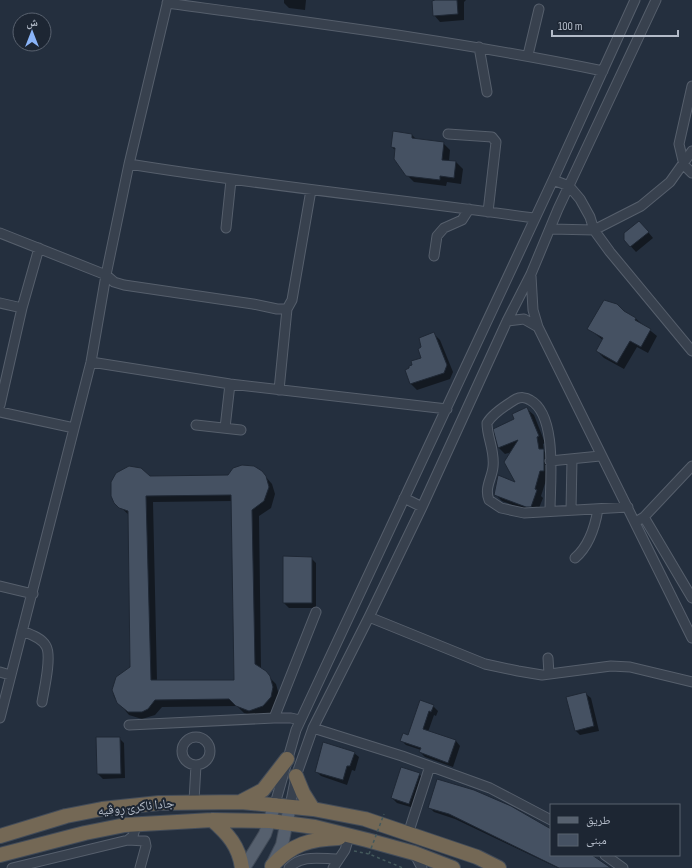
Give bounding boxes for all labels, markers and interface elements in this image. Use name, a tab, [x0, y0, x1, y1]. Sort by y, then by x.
north arrow	[12, 12, 52, 52]
scale bar	[552, 12, 678, 38]
text: ش	[26, 16, 38, 30]
text: 100 m	[558, 19, 583, 34]
street label: جادا ئاکرێ ڕوڤیە	[97, 795, 175, 821]
legend	[550, 804, 680, 856]
text: طريق	[586, 813, 611, 828]
text: مبنى	[586, 833, 607, 848]

